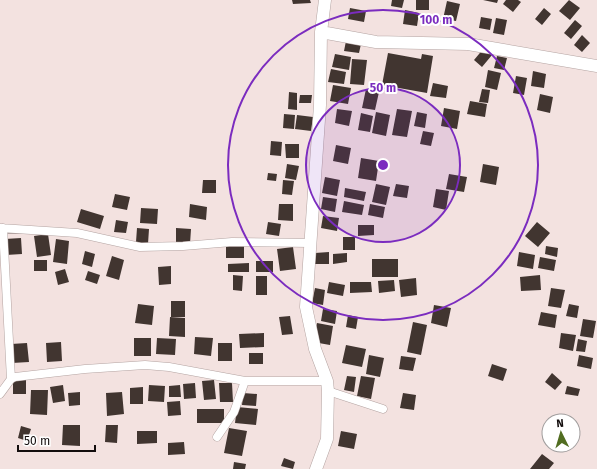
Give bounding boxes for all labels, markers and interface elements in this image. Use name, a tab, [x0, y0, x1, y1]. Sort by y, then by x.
text: 100 m	[420, 13, 452, 27]
text: 50 m	[370, 81, 396, 95]
centre of rings	[376, 158, 390, 172]
north arrow	[541, 413, 581, 453]
text: N	[556, 417, 564, 430]
scale bar	[18, 427, 95, 453]
text: 50 m	[24, 434, 50, 448]

